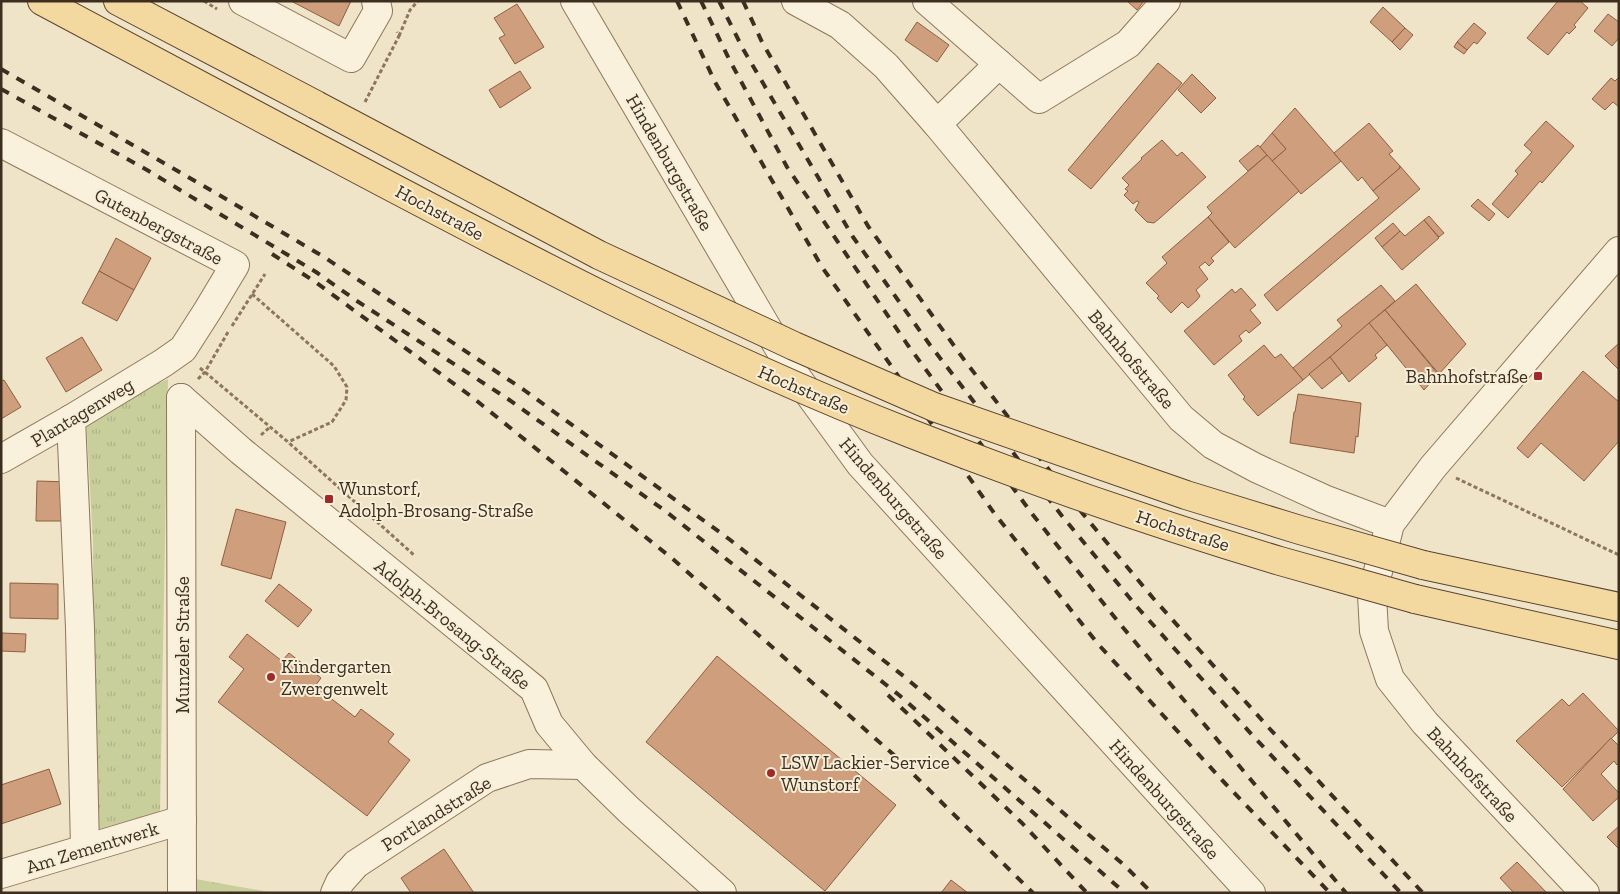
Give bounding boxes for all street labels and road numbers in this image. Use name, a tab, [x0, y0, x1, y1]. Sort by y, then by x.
street label: Hindenburgstraße	[621, 90, 718, 235]
street label: Hochstraße	[392, 180, 488, 245]
street label: Gutenbergstraße	[91, 183, 227, 270]
street label: Bahnhofstraße	[1083, 305, 1180, 414]
street label: Hochstraße	[755, 360, 853, 419]
street label: Plantagenweg	[27, 372, 138, 452]
street label: Hindenburgstraße	[834, 433, 953, 564]
street label: Hochstraße	[1133, 505, 1233, 556]
street label: Adolph-Brosang-Straße	[370, 554, 535, 695]
street label: Munzeler Straße	[171, 576, 194, 714]
street label: Bahnhofstraße	[1422, 722, 1523, 827]
street label: Hindenburgstraße	[1105, 734, 1225, 864]
street label: Portlandstraße	[377, 771, 495, 856]
street label: Am Zementwerk	[23, 816, 161, 879]

